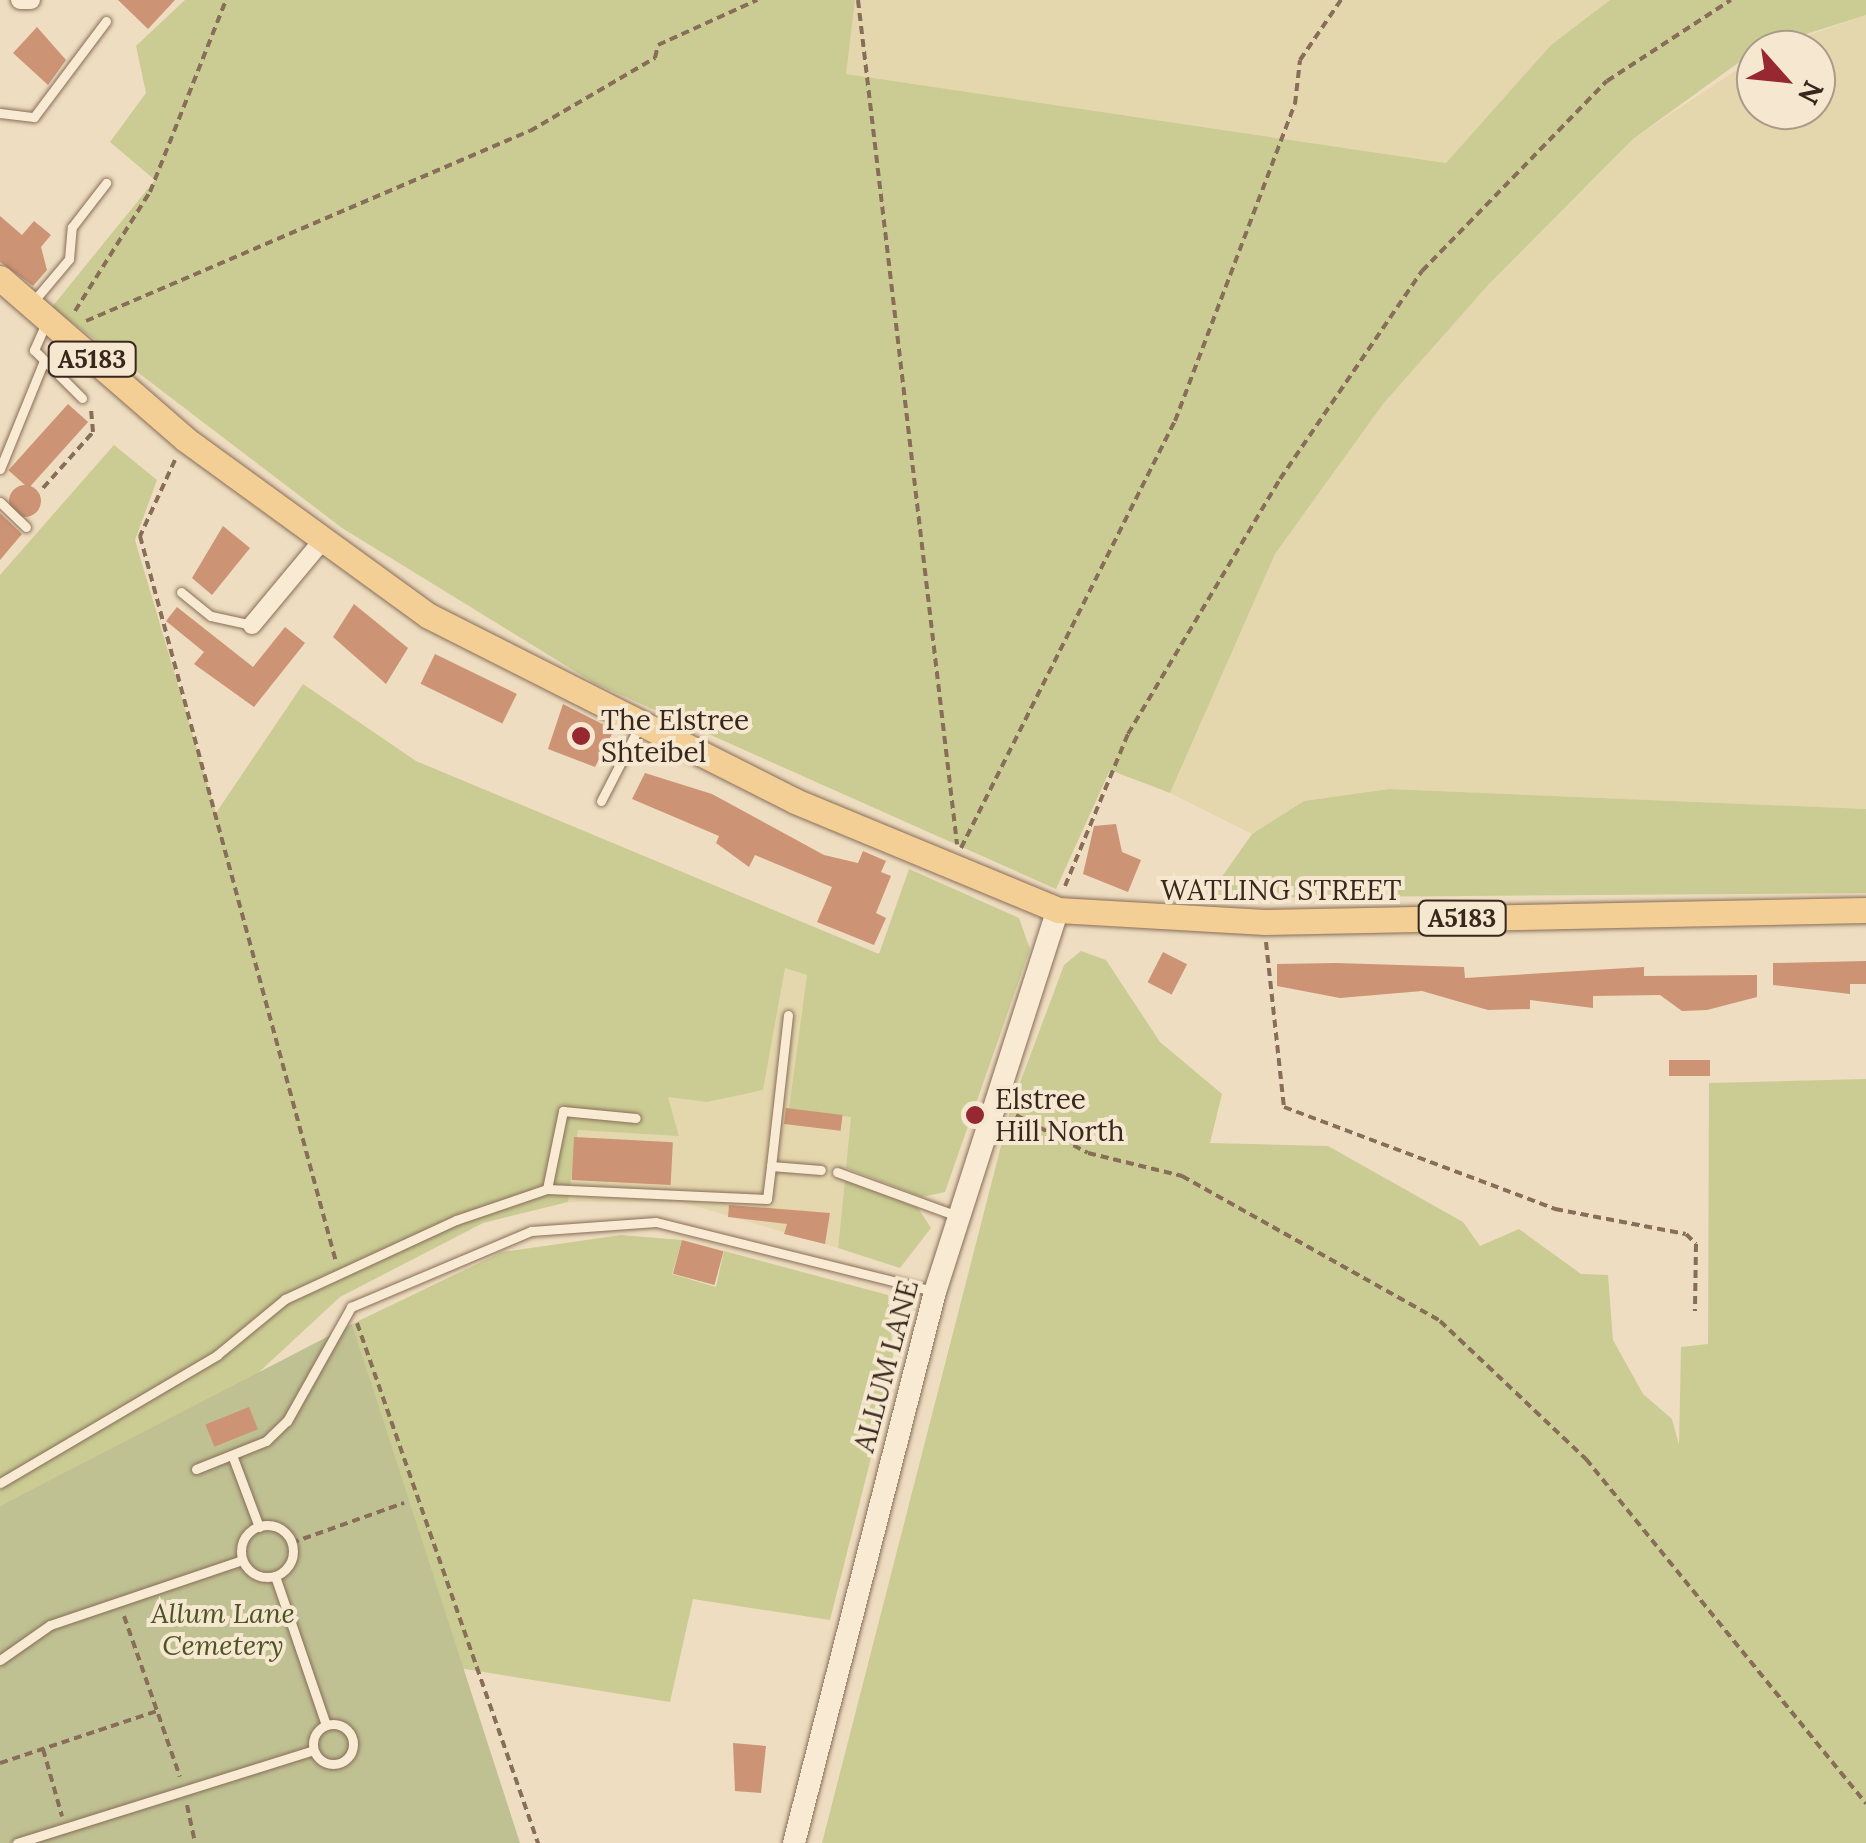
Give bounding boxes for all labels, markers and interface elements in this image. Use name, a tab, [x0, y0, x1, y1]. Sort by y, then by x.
north arrow	[1736, 30, 1836, 130]
text: N	[1790, 75, 1832, 111]
road number: A5183	[47, 339, 137, 379]
place label: The Elstree Shteibel	[601, 703, 749, 769]
marker: The Elstree Shteibel	[570, 725, 592, 747]
street label: WATLING STREET	[1161, 873, 1401, 907]
road number: A5183	[1417, 898, 1507, 938]
place label: Elstree Hill North	[995, 1082, 1124, 1148]
marker: Elstree Hill North	[964, 1104, 986, 1126]
street label: ALLUM LANE	[847, 1276, 925, 1456]
park label: Allum Lane Cemetery	[151, 1596, 295, 1662]

